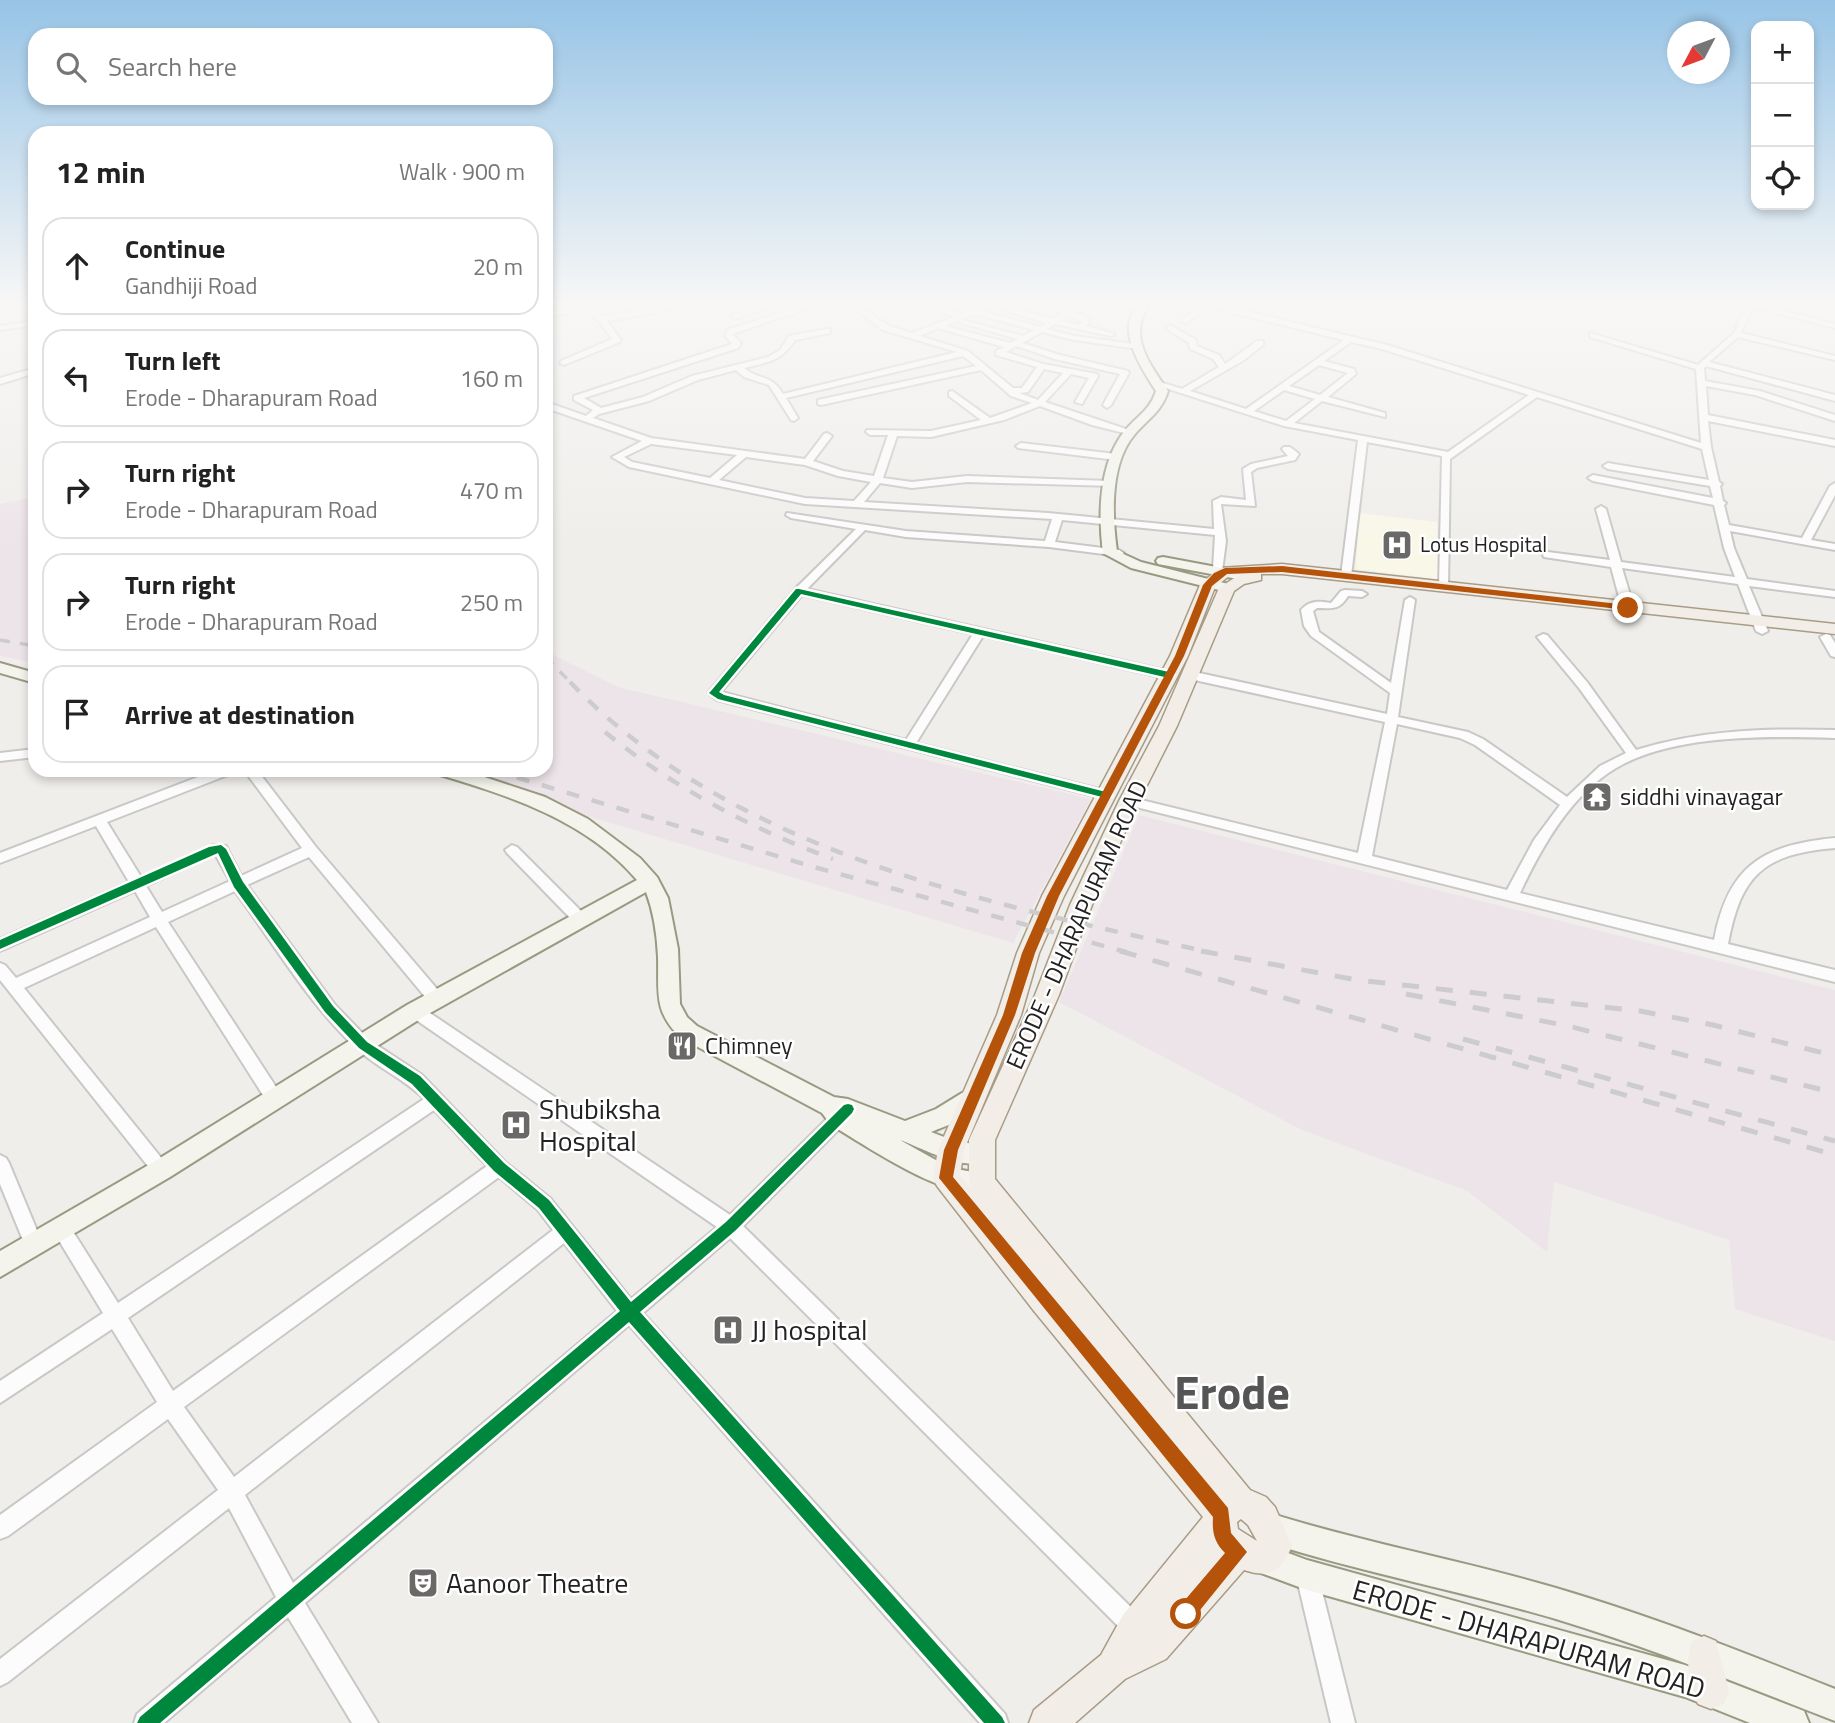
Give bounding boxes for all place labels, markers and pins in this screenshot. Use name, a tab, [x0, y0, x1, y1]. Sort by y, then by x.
hospital icon: Lotus Hospital	[1380, 528, 1414, 562]
place label: Lotus Hospital	[1420, 528, 1547, 560]
place label: siddhi vinayagar	[1620, 778, 1783, 814]
temple icon: siddhi vinayagar	[1580, 780, 1614, 814]
place label: Chimney	[705, 1027, 793, 1063]
restaurant icon: Chimney	[665, 1029, 699, 1063]
place label: Shubiksha Hospital	[539, 1087, 660, 1162]
hospital icon: Shubiksha Hospital	[499, 1108, 533, 1142]
place label: JJ hospital	[751, 1308, 867, 1351]
hospital icon: JJ hospital	[711, 1313, 745, 1347]
place label: Aanoor Theatre	[446, 1561, 628, 1604]
theatre icon: Aanoor Theatre	[406, 1566, 440, 1600]

